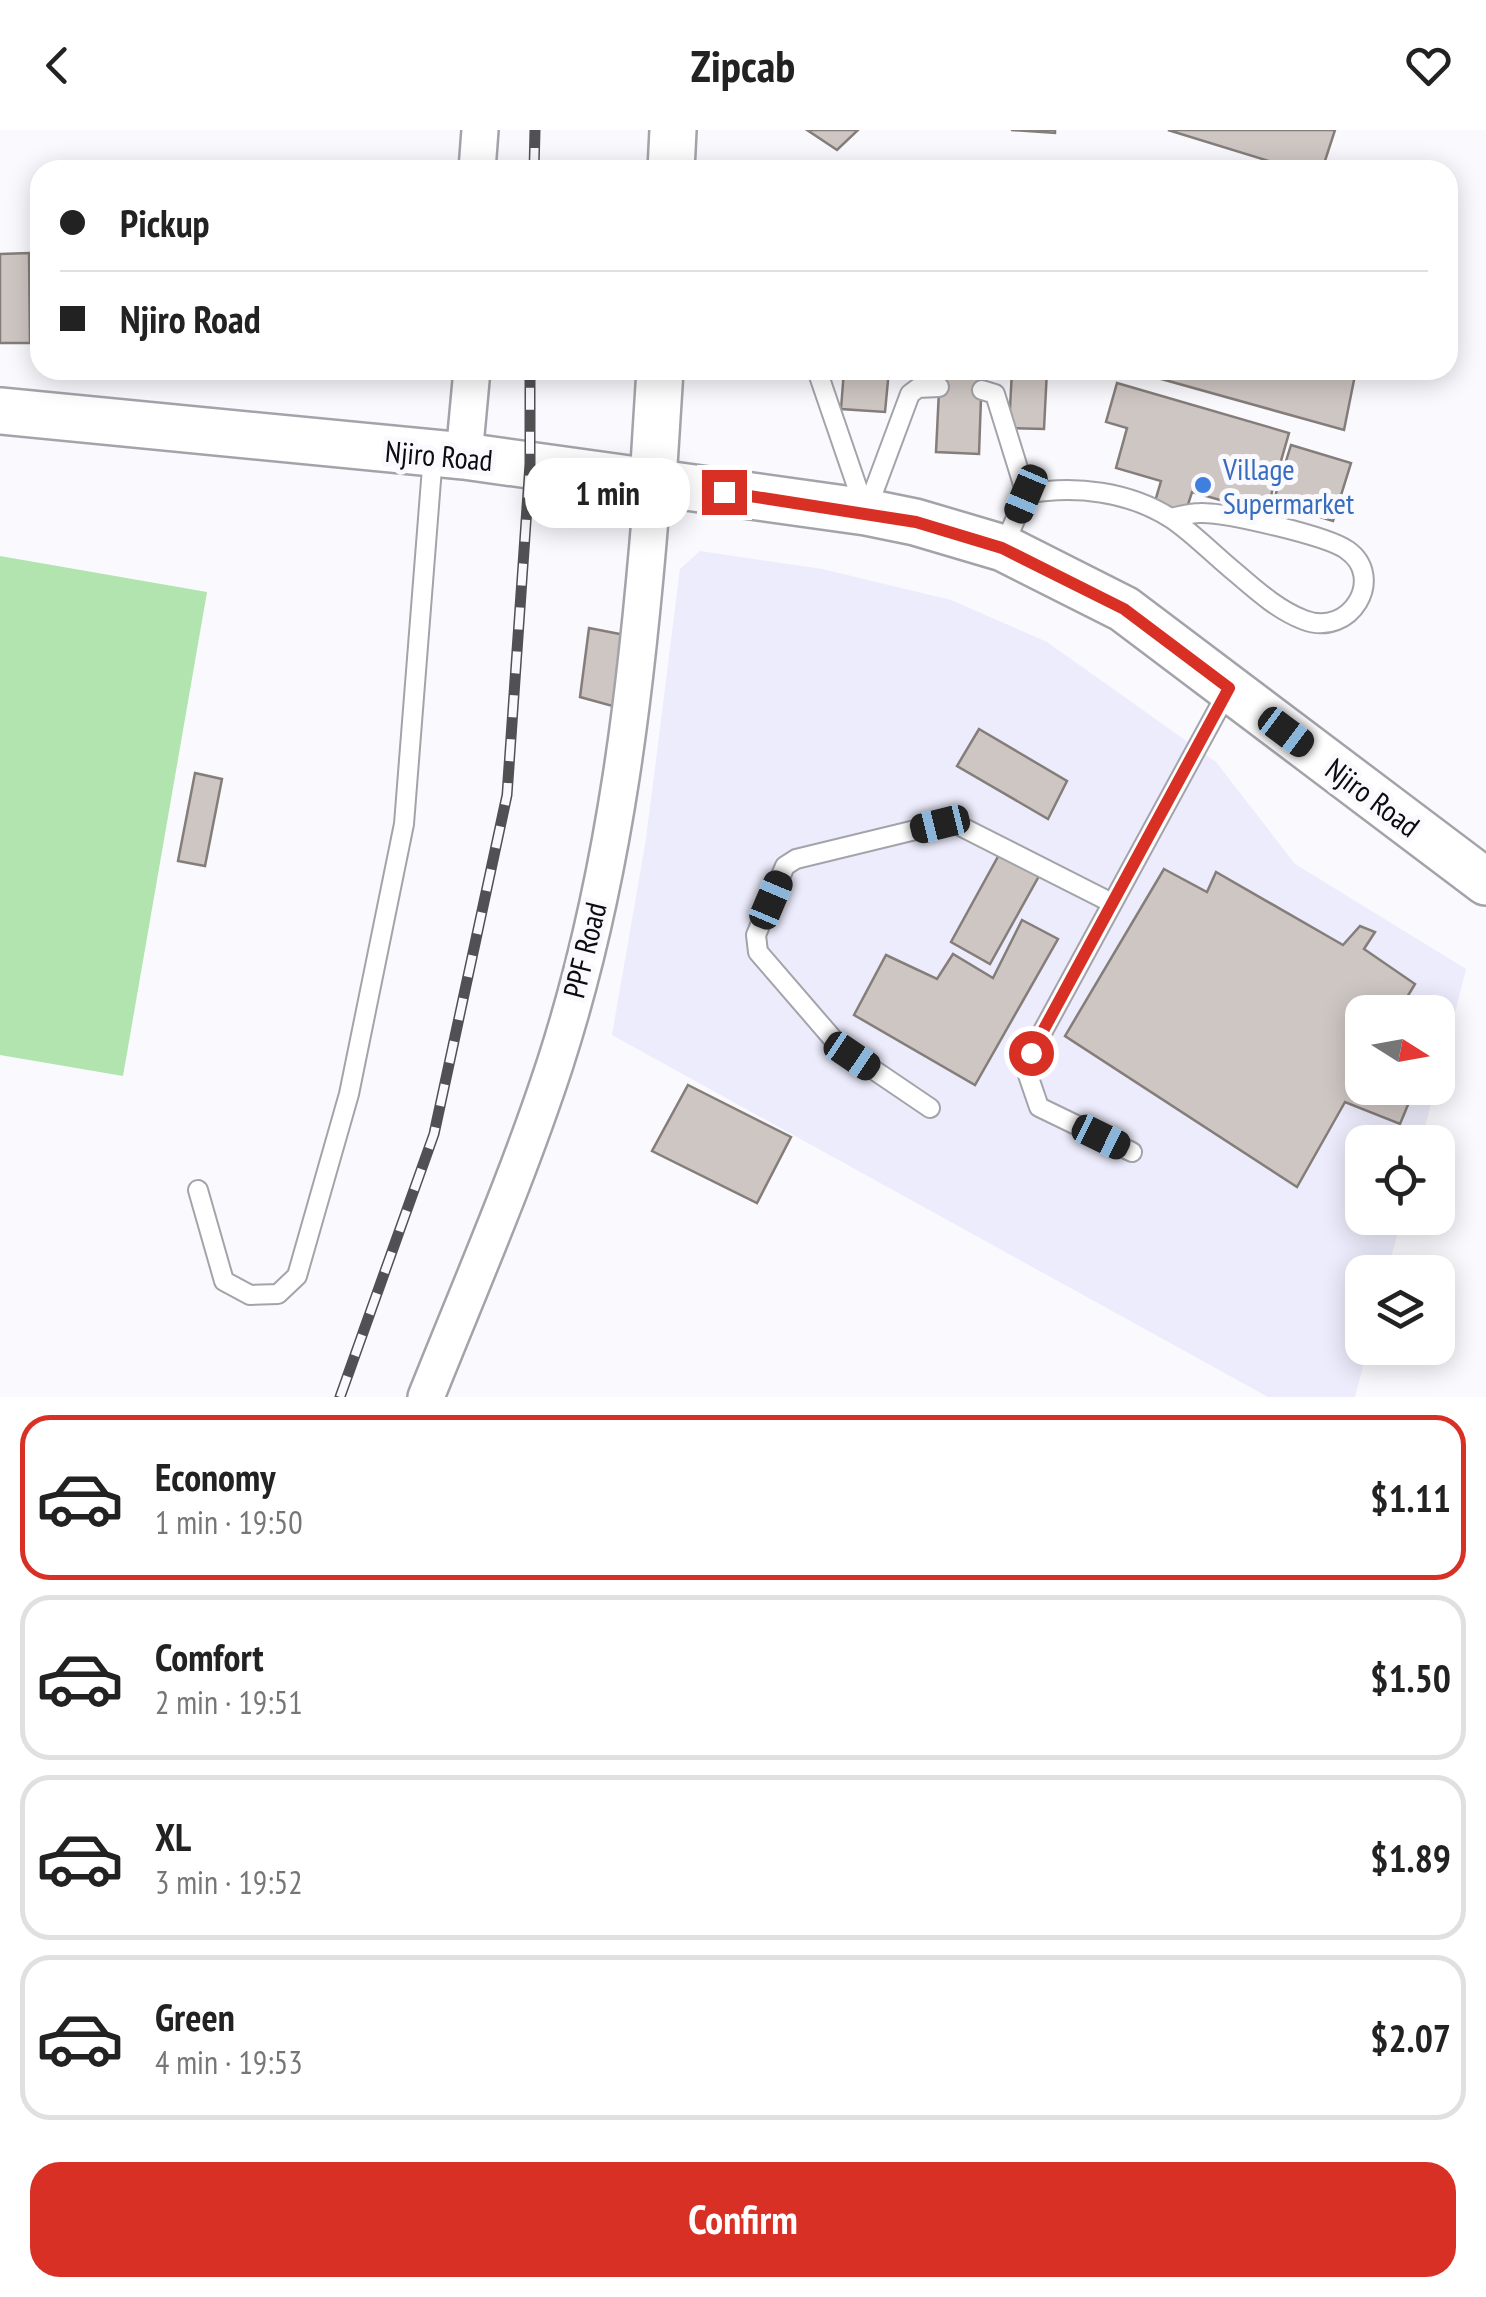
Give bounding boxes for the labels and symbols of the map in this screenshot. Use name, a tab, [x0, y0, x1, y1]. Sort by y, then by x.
street label: Njiro Road	[384, 431, 494, 479]
place label: Village Supermarket	[1222, 449, 1355, 522]
callout: 1 min	[524, 457, 689, 527]
car	[1000, 461, 1052, 527]
route end	[702, 470, 747, 515]
marker: Village Supermarket	[1192, 474, 1214, 496]
car	[1253, 702, 1319, 762]
street label: Njiro Road	[1318, 749, 1428, 845]
car	[907, 802, 973, 846]
car	[745, 867, 797, 933]
street label: PPF Road	[553, 898, 615, 1002]
north arrow	[1345, 995, 1455, 1105]
car	[819, 1027, 885, 1085]
route start	[1009, 1031, 1054, 1076]
car	[1067, 1110, 1135, 1164]

